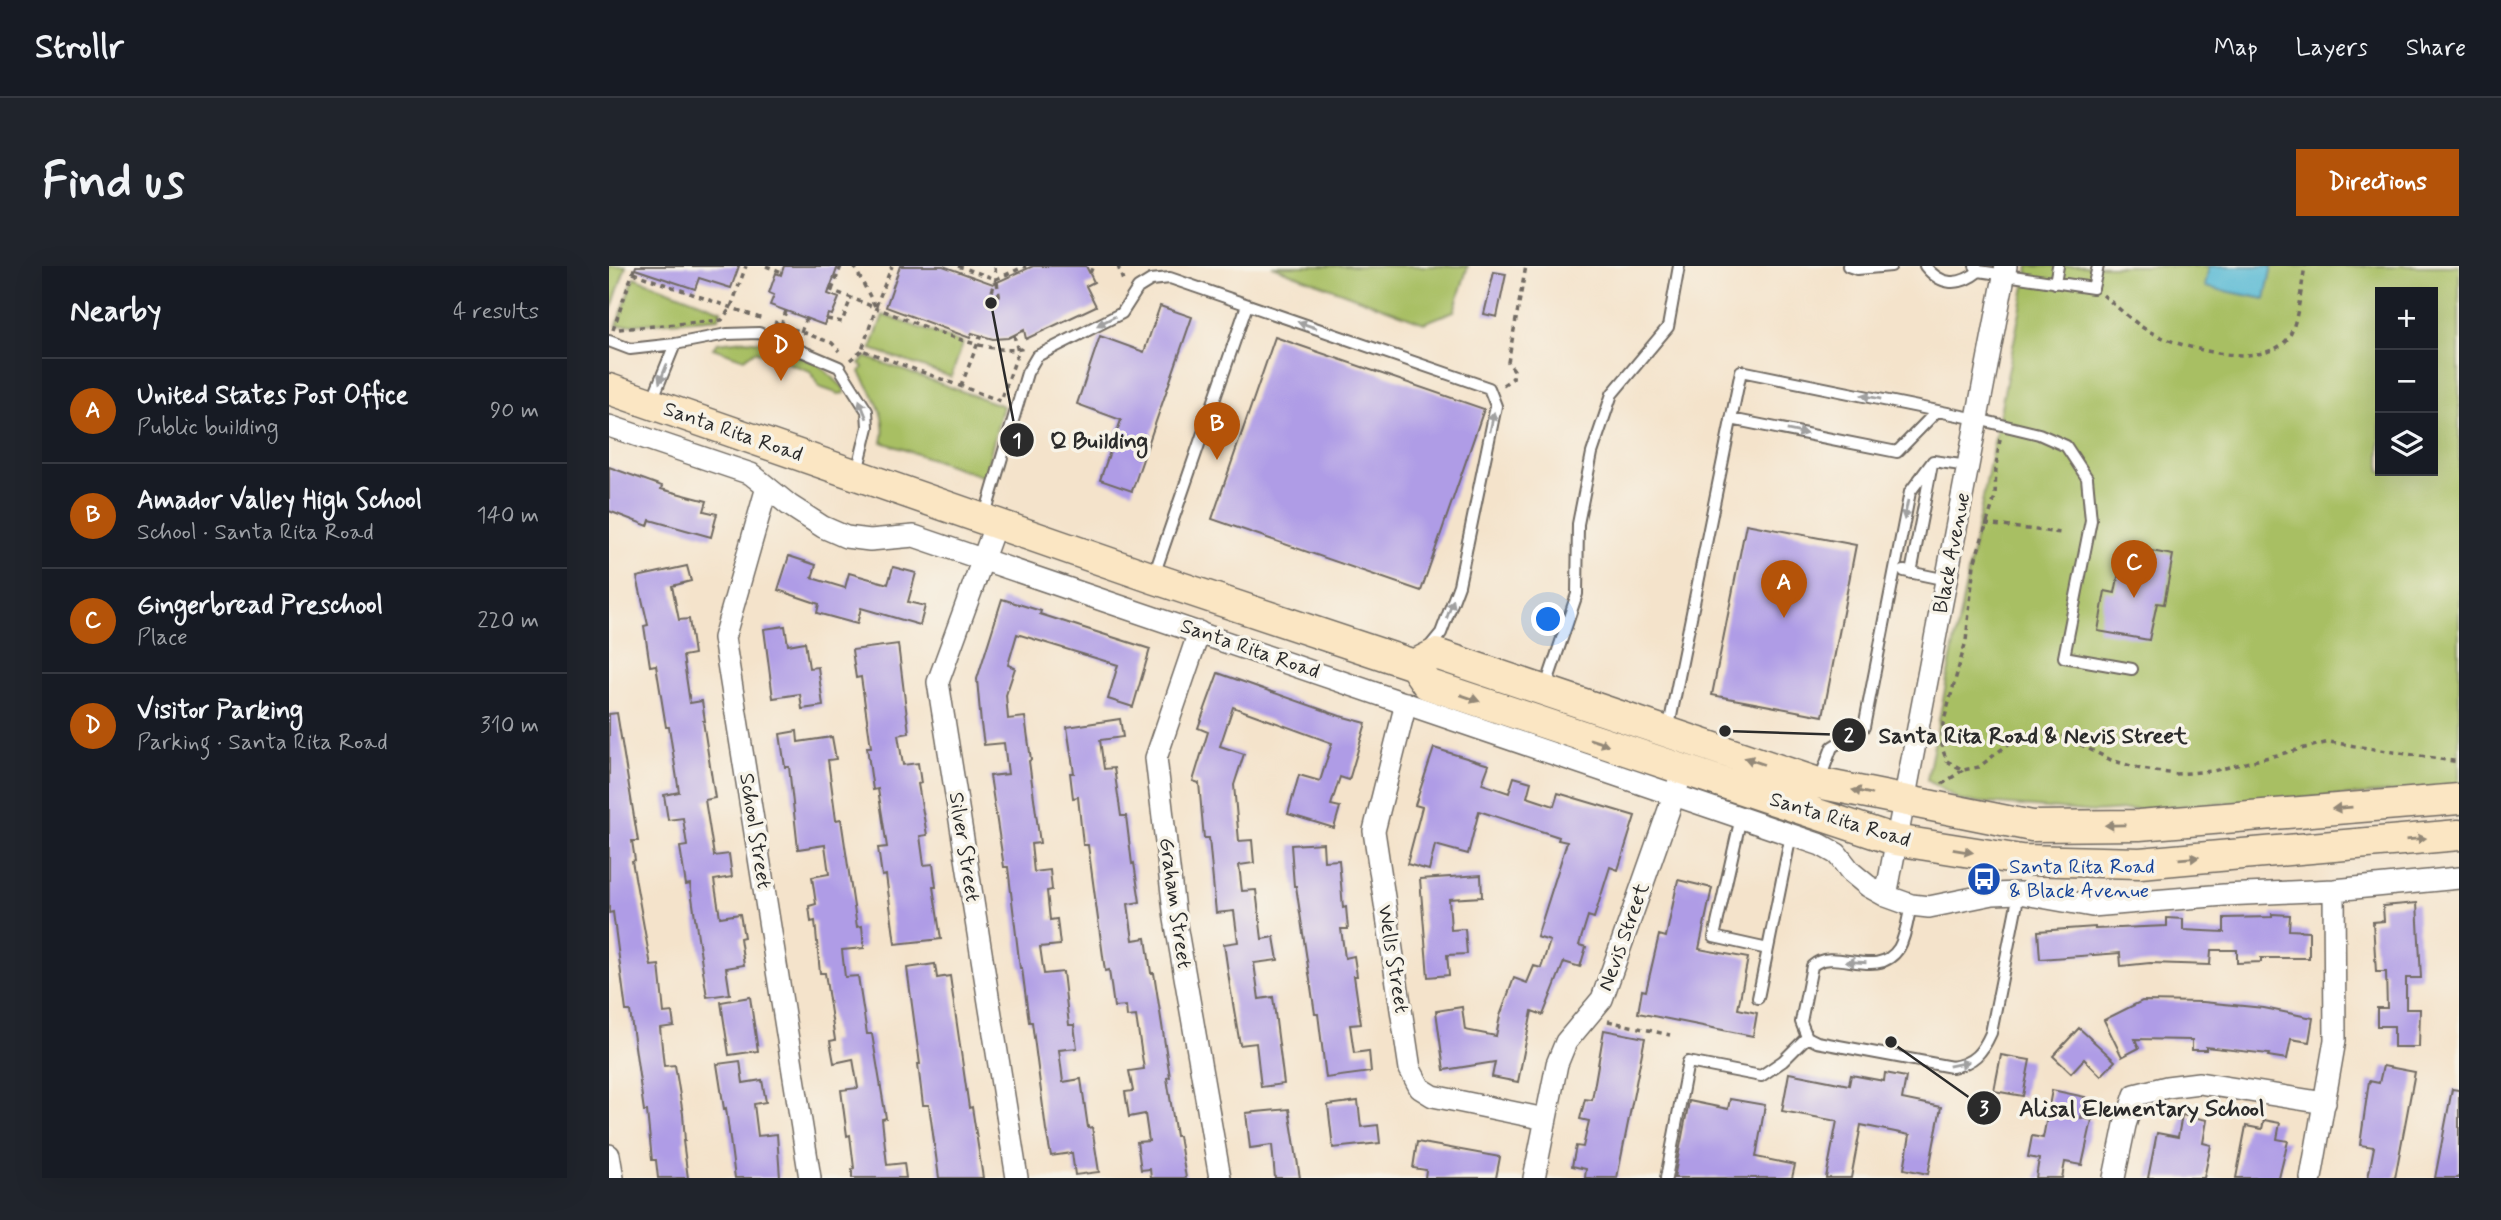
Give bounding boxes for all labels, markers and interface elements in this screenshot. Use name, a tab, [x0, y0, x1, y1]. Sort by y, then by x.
text: Strollr	[35, 26, 124, 70]
text: Map	[2214, 33, 2258, 64]
text: Layers	[2296, 33, 2368, 64]
text: Share	[2406, 33, 2466, 64]
button: Directions	[2296, 149, 2459, 216]
text: Find us	[42, 150, 185, 215]
map controls	[2375, 287, 2438, 476]
button: +	[2375, 287, 2438, 350]
text: Nearby	[70, 292, 161, 331]
text: 4 results	[453, 297, 539, 327]
one-way arrow	[1096, 316, 1116, 327]
one-way arrow	[1296, 319, 1317, 330]
pin: D	[758, 323, 804, 381]
button: −	[2375, 350, 2438, 413]
one-way arrow	[657, 363, 668, 384]
text: United States Post Office	[137, 379, 408, 413]
one-way arrow	[1860, 392, 1882, 403]
street label: Santa Rita Road	[660, 395, 806, 469]
text: A	[85, 396, 101, 426]
text: 90 m	[490, 396, 539, 426]
one-way arrow	[858, 398, 869, 419]
pin: B	[1194, 402, 1240, 460]
one-way arrow	[1487, 411, 1498, 433]
text: Public building	[137, 413, 279, 443]
button: layers	[2375, 413, 2438, 476]
callout: Q Building	[1000, 418, 1162, 462]
text: 1	[1012, 427, 1022, 455]
text: Q Building	[1050, 427, 1148, 459]
one-way arrow	[1786, 427, 1808, 438]
text: Amador Valley High School	[137, 484, 422, 518]
street label: Black Avenue	[1927, 490, 1977, 616]
one-way arrow	[1900, 499, 1911, 521]
text: B	[86, 501, 100, 531]
text: 140 m	[476, 501, 539, 531]
text: School · Santa Rita Road	[137, 518, 374, 548]
pin: C	[2111, 540, 2157, 598]
pin: A	[1761, 560, 1807, 618]
text: Gingerbread Preschool	[137, 589, 383, 623]
one-way arrow	[1445, 598, 1456, 619]
your location	[1531, 602, 1565, 636]
text: C	[85, 606, 101, 636]
text: 220 m	[477, 606, 539, 636]
street label: Santa Rita Road	[1177, 612, 1323, 686]
text: Place	[137, 623, 188, 653]
one-way arrow	[1459, 693, 1480, 704]
text: Visitor Parking	[137, 694, 303, 728]
text: D	[85, 711, 101, 741]
text: 310 m	[480, 711, 539, 741]
callout: Santa Rita Road & Nevis Street	[1831, 713, 2199, 757]
text: 2	[1844, 722, 1855, 750]
text: Santa Rita Road & Nevis Street	[1879, 722, 2188, 752]
text: Parking · Santa Rita Road	[137, 728, 388, 758]
one-way arrow	[1588, 737, 1609, 748]
one-way arrow	[1743, 755, 1764, 766]
street label: School Street	[732, 771, 778, 891]
street label: Santa Rita Road	[1766, 785, 1914, 855]
one-way arrow	[1851, 787, 1873, 798]
street label: Silver Street	[942, 790, 987, 904]
one-way arrow	[2331, 803, 2353, 814]
one-way arrow	[2104, 819, 2126, 831]
one-way arrow	[2405, 833, 2427, 844]
street label: Graham Street	[1152, 836, 1198, 970]
one-way arrow	[1952, 846, 1974, 857]
one-way arrow	[2178, 852, 2200, 863]
place label: Santa Rita Road & Black Avenue	[2009, 853, 2155, 905]
bus stop icon: Santa Rita Road & Black Avenue	[1965, 860, 2003, 898]
street label: Nevis Street	[1592, 879, 1657, 995]
street label: Wells Street	[1371, 903, 1415, 1015]
one-way arrow	[1845, 956, 1867, 967]
one-way arrow	[1948, 1058, 1970, 1069]
callout: Alisal Elementary School	[1966, 1086, 2283, 1130]
text: 3	[1979, 1095, 1989, 1123]
text: Alisal Elementary School	[2019, 1095, 2265, 1125]

